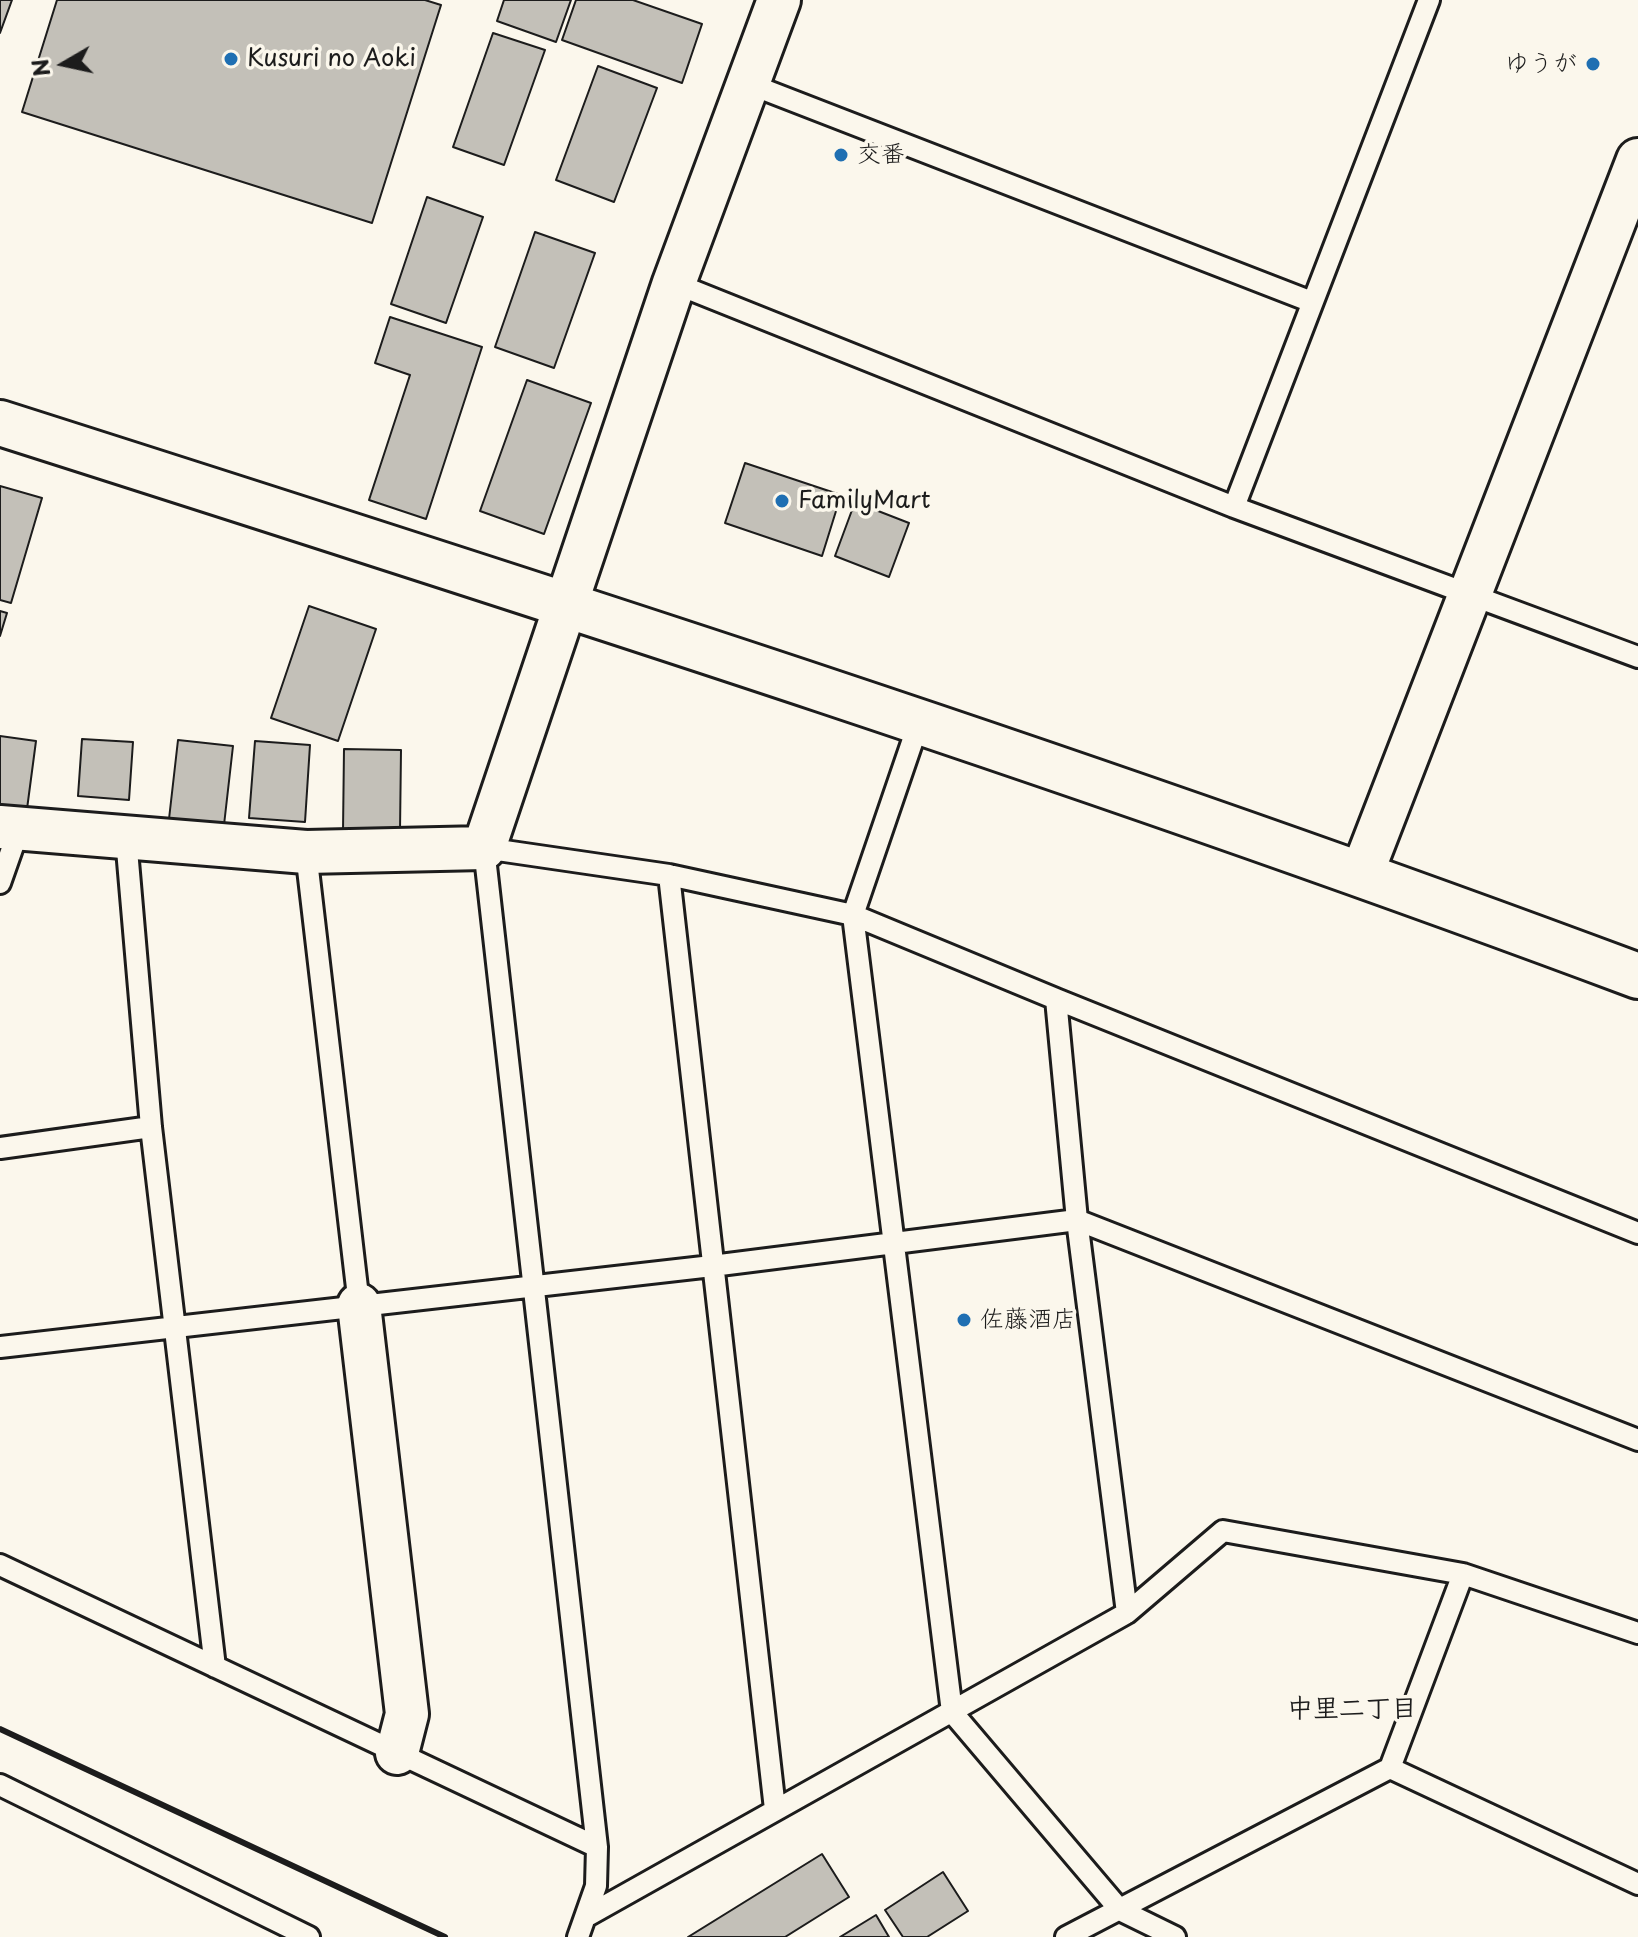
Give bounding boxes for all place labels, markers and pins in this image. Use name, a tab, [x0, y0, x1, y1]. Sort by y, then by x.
place label: Kusuri no Aoki	[247, 45, 416, 73]
marker: Kusuri no Aoki	[222, 50, 240, 68]
place label: ゆうが	[1505, 50, 1577, 78]
marker: ゆうが	[1584, 55, 1602, 73]
place label: 交番	[857, 141, 905, 169]
marker: 交番	[832, 146, 850, 164]
place label: FamilyMart	[798, 487, 931, 515]
marker: FamilyMart	[773, 492, 791, 510]
place label: 佐藤酒店	[980, 1306, 1076, 1334]
marker: 佐藤酒店	[955, 1311, 973, 1329]

